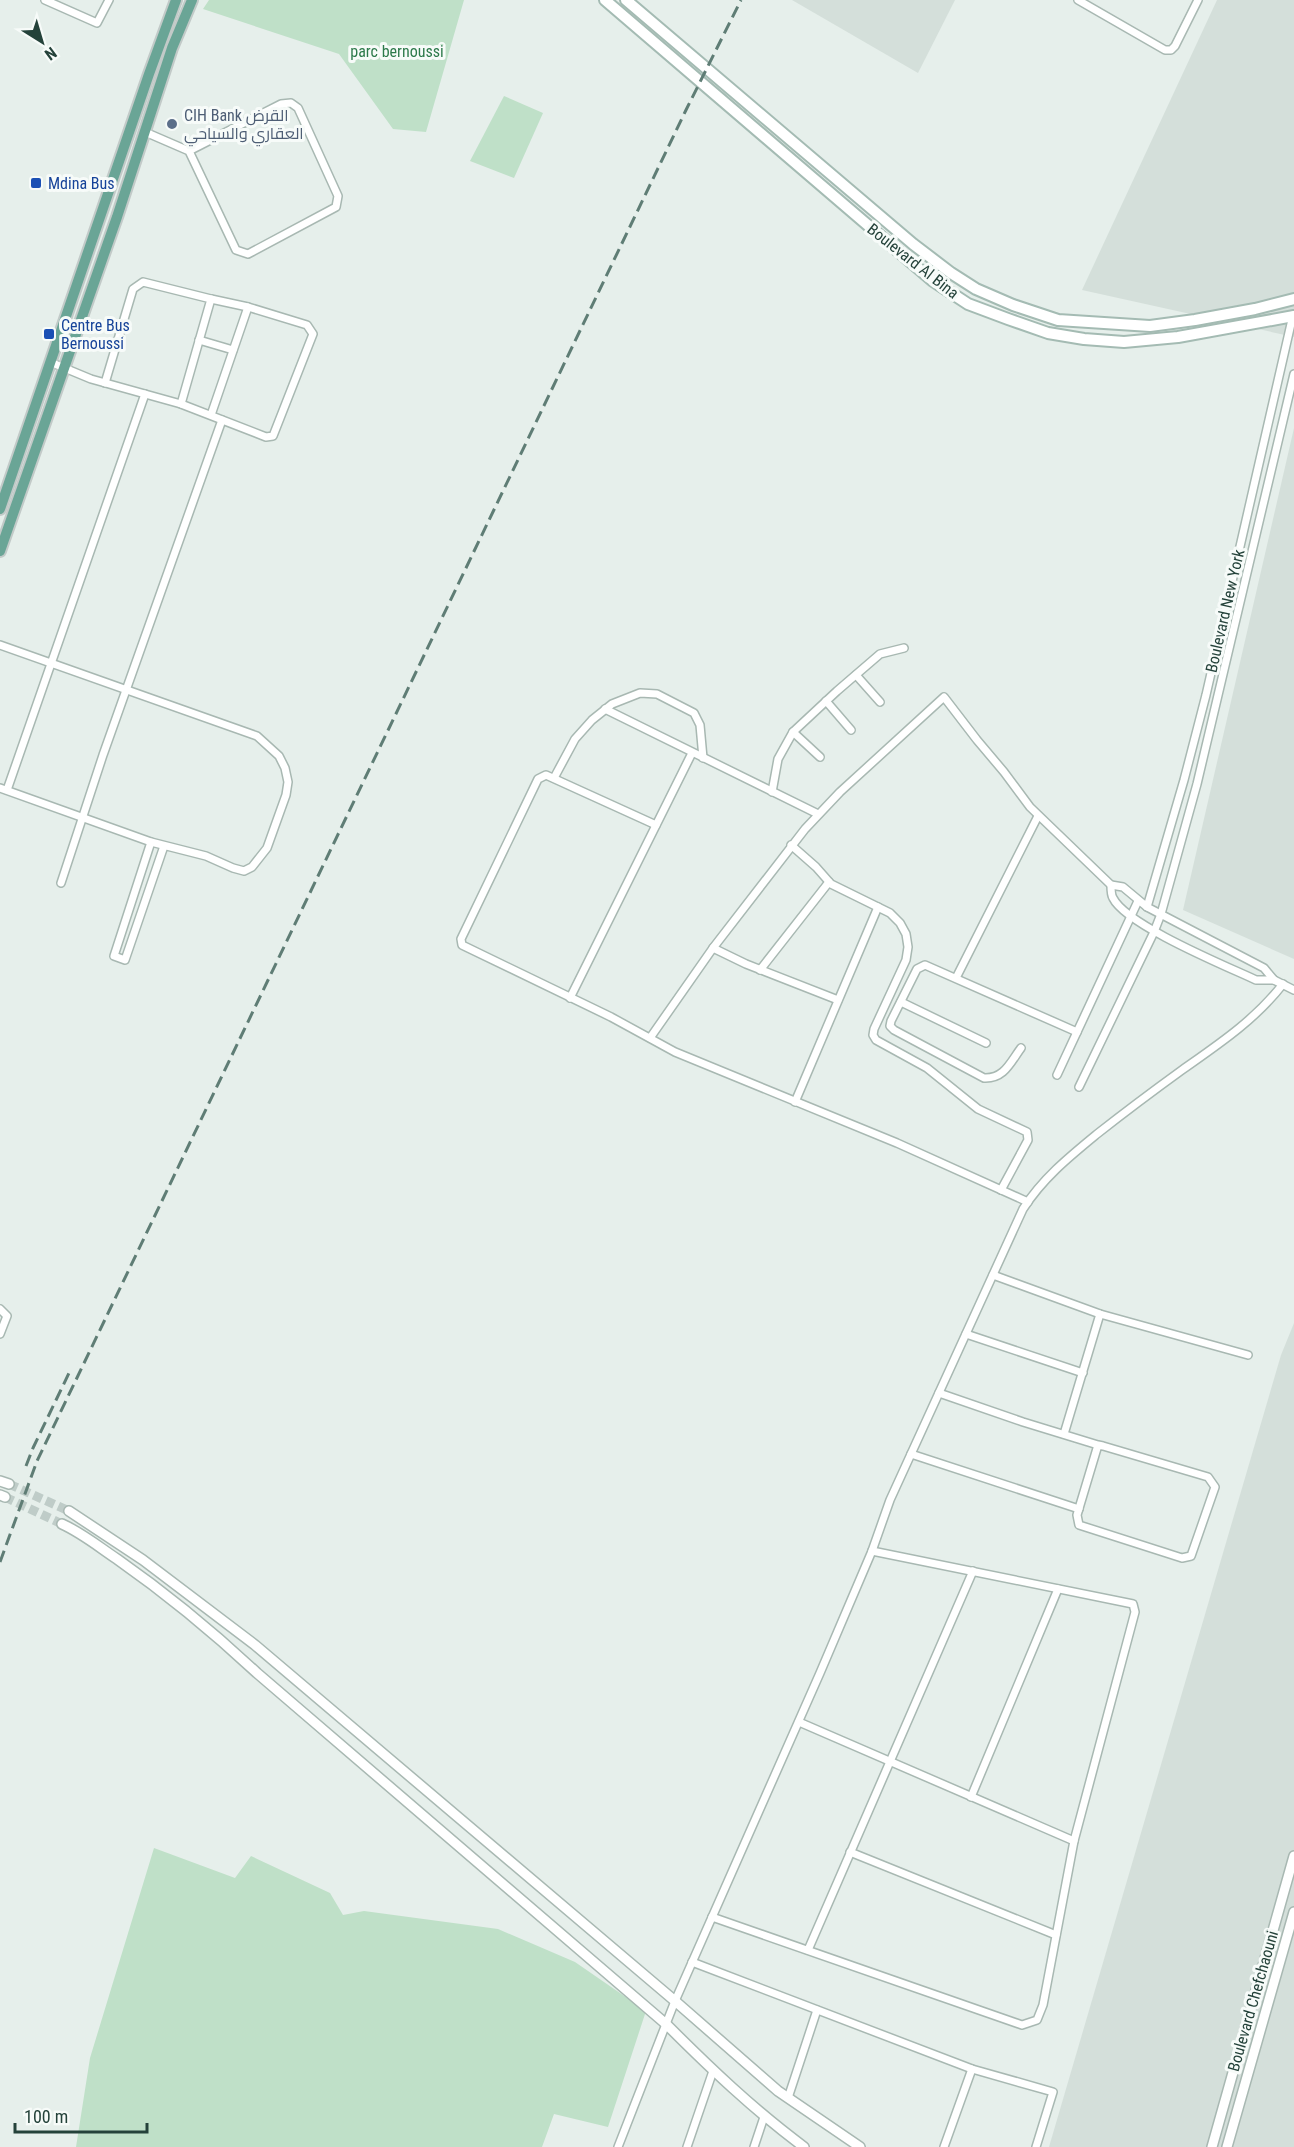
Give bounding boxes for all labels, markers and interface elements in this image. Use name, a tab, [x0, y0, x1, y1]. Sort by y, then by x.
north arrow	[12, 12, 72, 72]
park label: parc bernoussi	[350, 42, 444, 61]
text: N	[41, 43, 60, 64]
place label: CIH Bank القرض العقاري والسياحي	[184, 106, 304, 147]
marker: CIH Bank القرض العقاري والسياحي	[165, 117, 179, 131]
place label: Mdina Bus	[48, 174, 115, 193]
marker: Mdina Bus	[29, 176, 43, 190]
street label: Boulevard Al Bina	[864, 219, 962, 303]
place label: Centre Bus Bernoussi	[61, 316, 130, 353]
marker: Centre Bus Bernoussi	[42, 327, 56, 341]
street label: Boulevard New York	[1202, 547, 1249, 674]
street label: Boulevard Chefchaouni	[1224, 1928, 1282, 2074]
scale bar	[15, 2096, 147, 2134]
text: 100 m	[24, 2106, 68, 2127]

